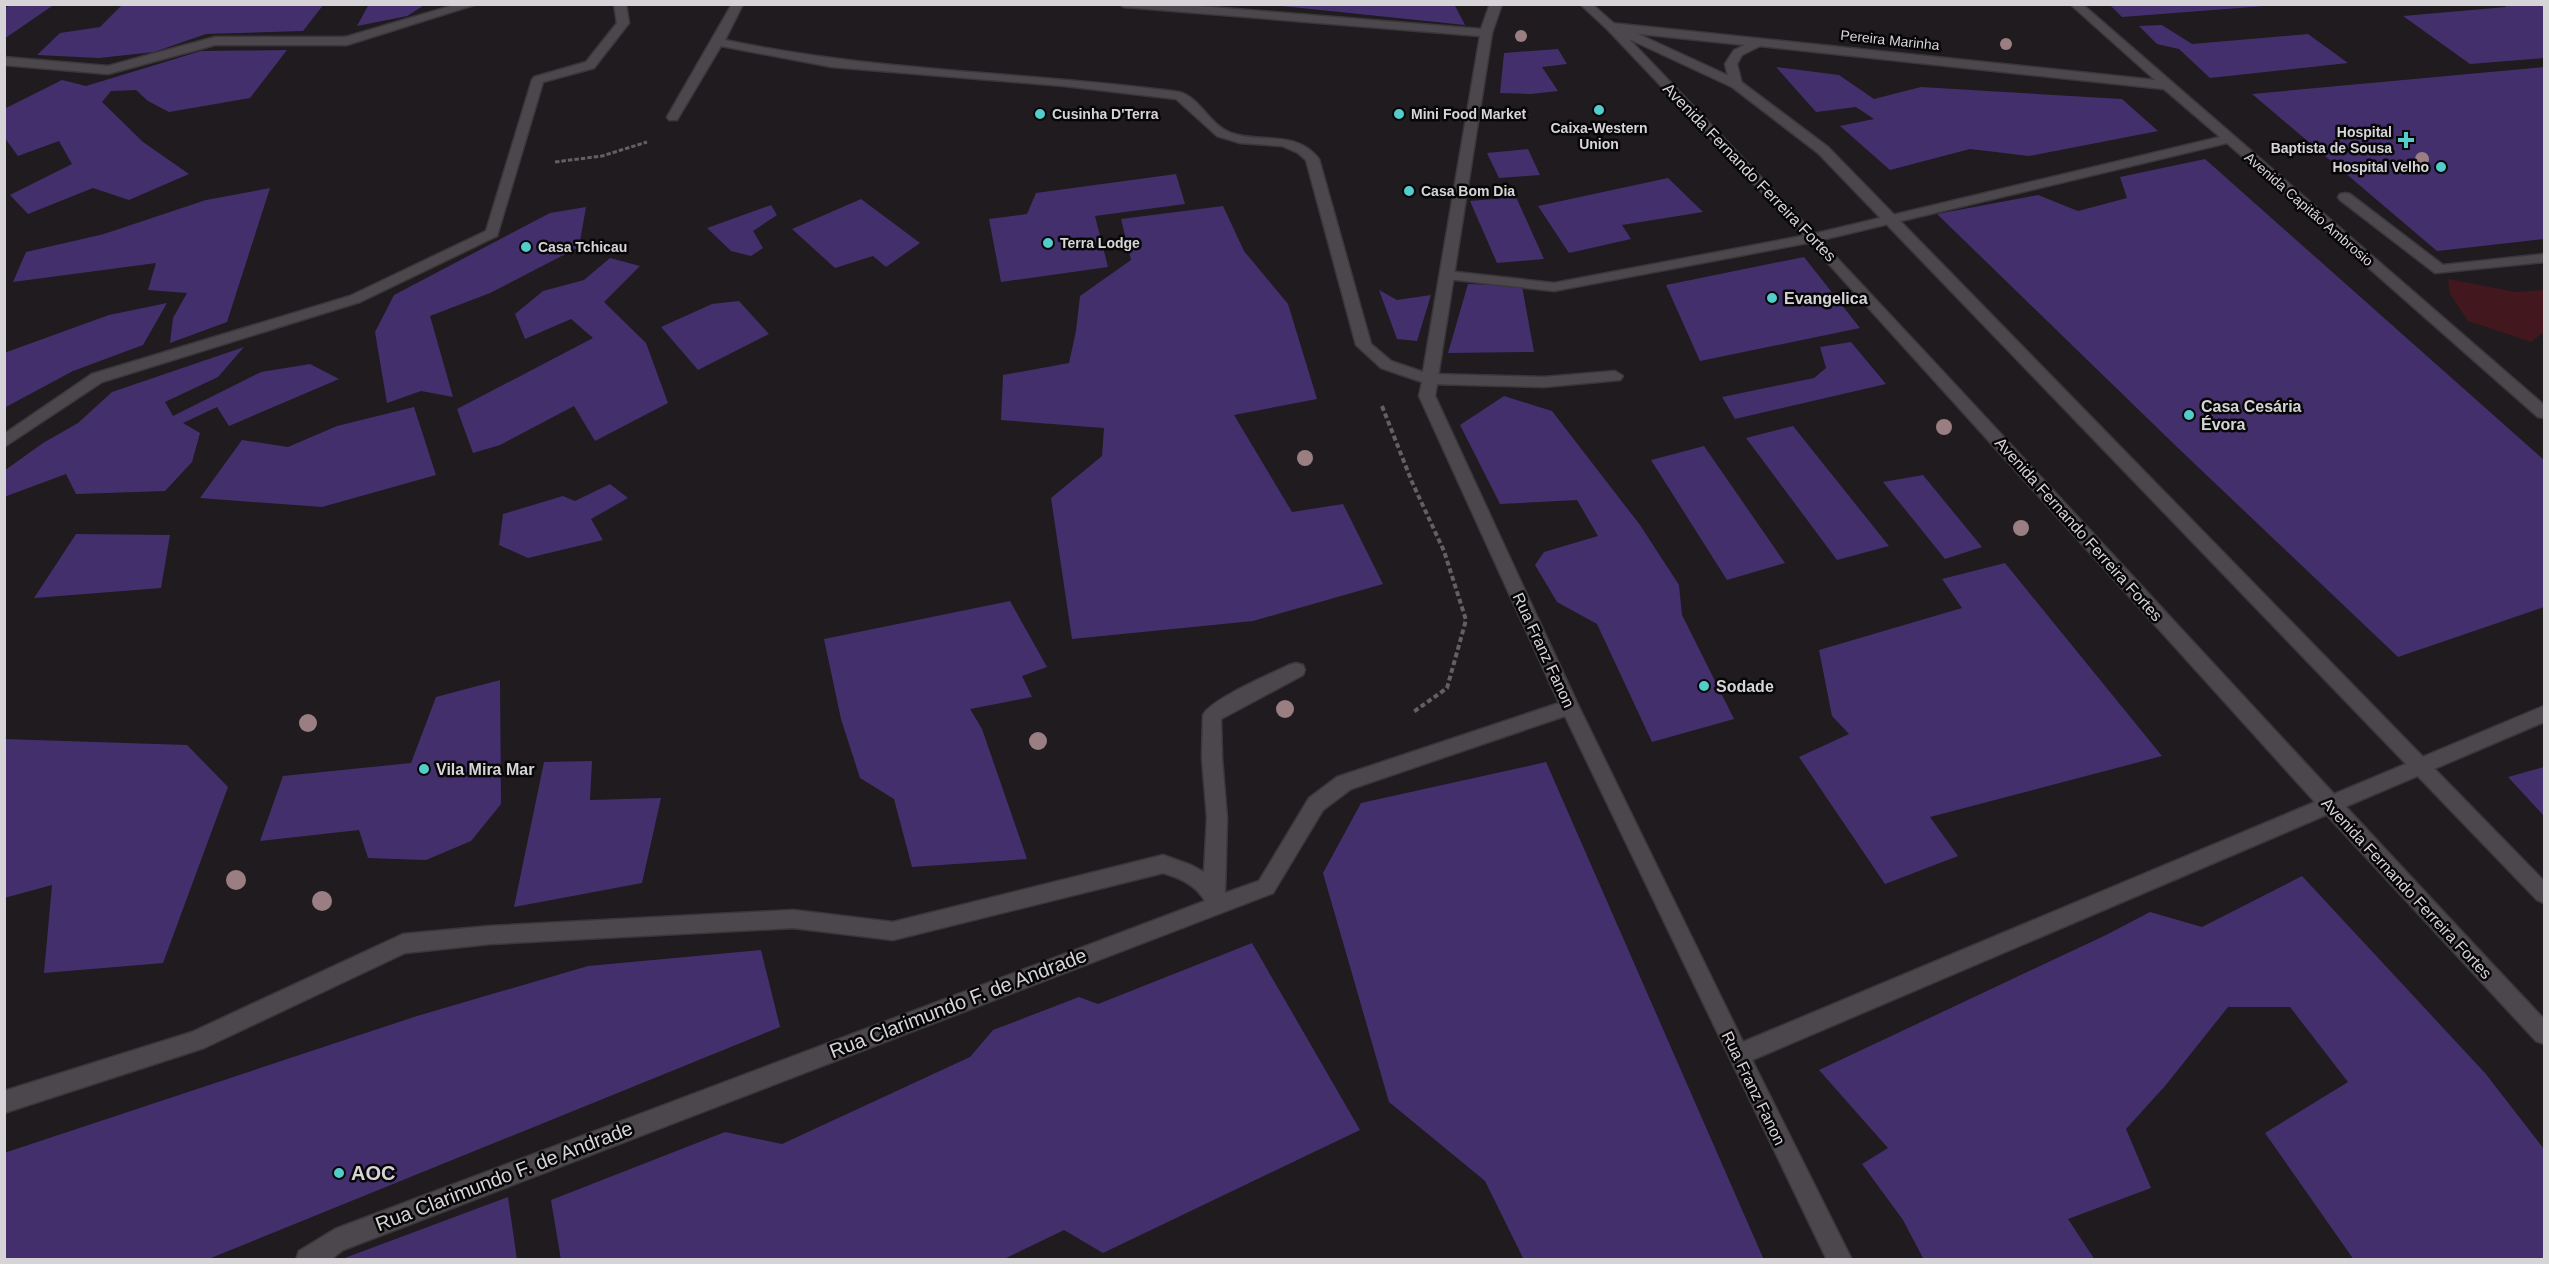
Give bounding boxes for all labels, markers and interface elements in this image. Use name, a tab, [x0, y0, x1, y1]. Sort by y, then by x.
street label: Pereira Marinha	[1840, 27, 1941, 53]
street label: Avenida Fernando Ferreira Fortes	[1660, 80, 1839, 265]
marker: Caixa-Western Union	[1592, 103, 1606, 117]
place label: Cusinha D'Terra	[1052, 106, 1159, 122]
place label: Mini Food Market	[1411, 106, 1526, 122]
marker: Cusinha D'Terra	[1033, 107, 1047, 121]
marker: Mini Food Market	[1392, 107, 1406, 121]
place label: Caixa-Western Union	[1550, 120, 1648, 152]
place label: Hospital Baptista de Sousa	[2271, 124, 2392, 156]
marker: Hospital Baptista de Sousa	[2397, 131, 2415, 149]
street label: Avenida Capitão Ambrosio	[2242, 149, 2377, 269]
place label: Hospital Velho	[2333, 159, 2429, 175]
marker: Hospital Velho	[2434, 160, 2448, 174]
place label: Casa Bom Dia	[1421, 183, 1515, 199]
marker: Casa Bom Dia	[1402, 184, 1416, 198]
place label: Terra Lodge	[1060, 235, 1140, 251]
marker: Terra Lodge	[1041, 236, 1055, 250]
place label: Casa Tchicau	[538, 239, 627, 255]
marker: Casa Tchicau	[519, 240, 533, 254]
place label: Evangelica	[1784, 290, 1868, 307]
marker: Evangelica	[1765, 291, 1779, 305]
place label: Casa Cesária Évora	[2201, 398, 2302, 433]
marker: Casa Cesária Évora	[2182, 408, 2196, 422]
street label: Avenida Fernando Ferreira Fortes	[1992, 434, 2165, 624]
street label: Rua Franz Fanon	[1510, 590, 1578, 710]
place label: Sodade	[1716, 678, 1774, 695]
marker: Sodade	[1697, 679, 1711, 693]
place label: Vila Mira Mar	[436, 761, 534, 778]
marker: Vila Mira Mar	[417, 762, 431, 776]
street label: Avenida Fernando Ferreira Fortes	[2318, 795, 2495, 982]
street label: Rua Clarimundo F. de Andrade	[826, 944, 1090, 1062]
street label: Rua Franz Fanon	[1719, 1029, 1788, 1148]
street label: Rua Clarimundo F. de Andrade	[372, 1117, 636, 1235]
place label: AOC	[351, 1162, 395, 1184]
marker: AOC	[332, 1166, 346, 1180]

